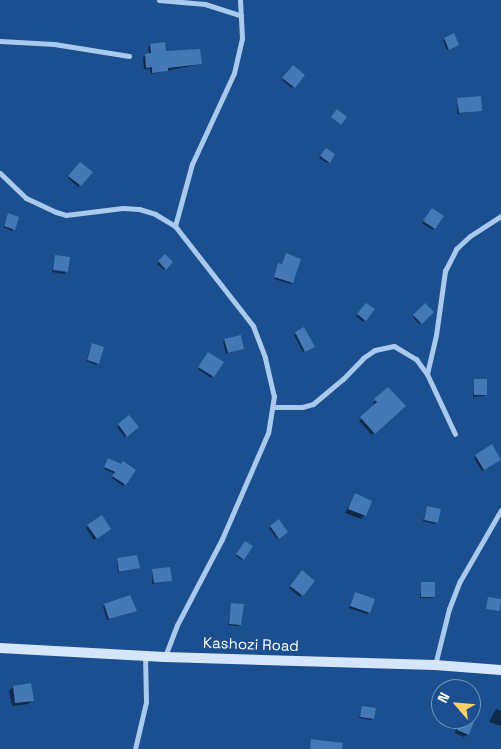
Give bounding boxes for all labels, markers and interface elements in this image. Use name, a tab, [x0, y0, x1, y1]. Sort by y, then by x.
street label: Kashozi Road	[203, 633, 299, 655]
north arrow	[431, 679, 481, 729]
text: N	[433, 689, 454, 706]

